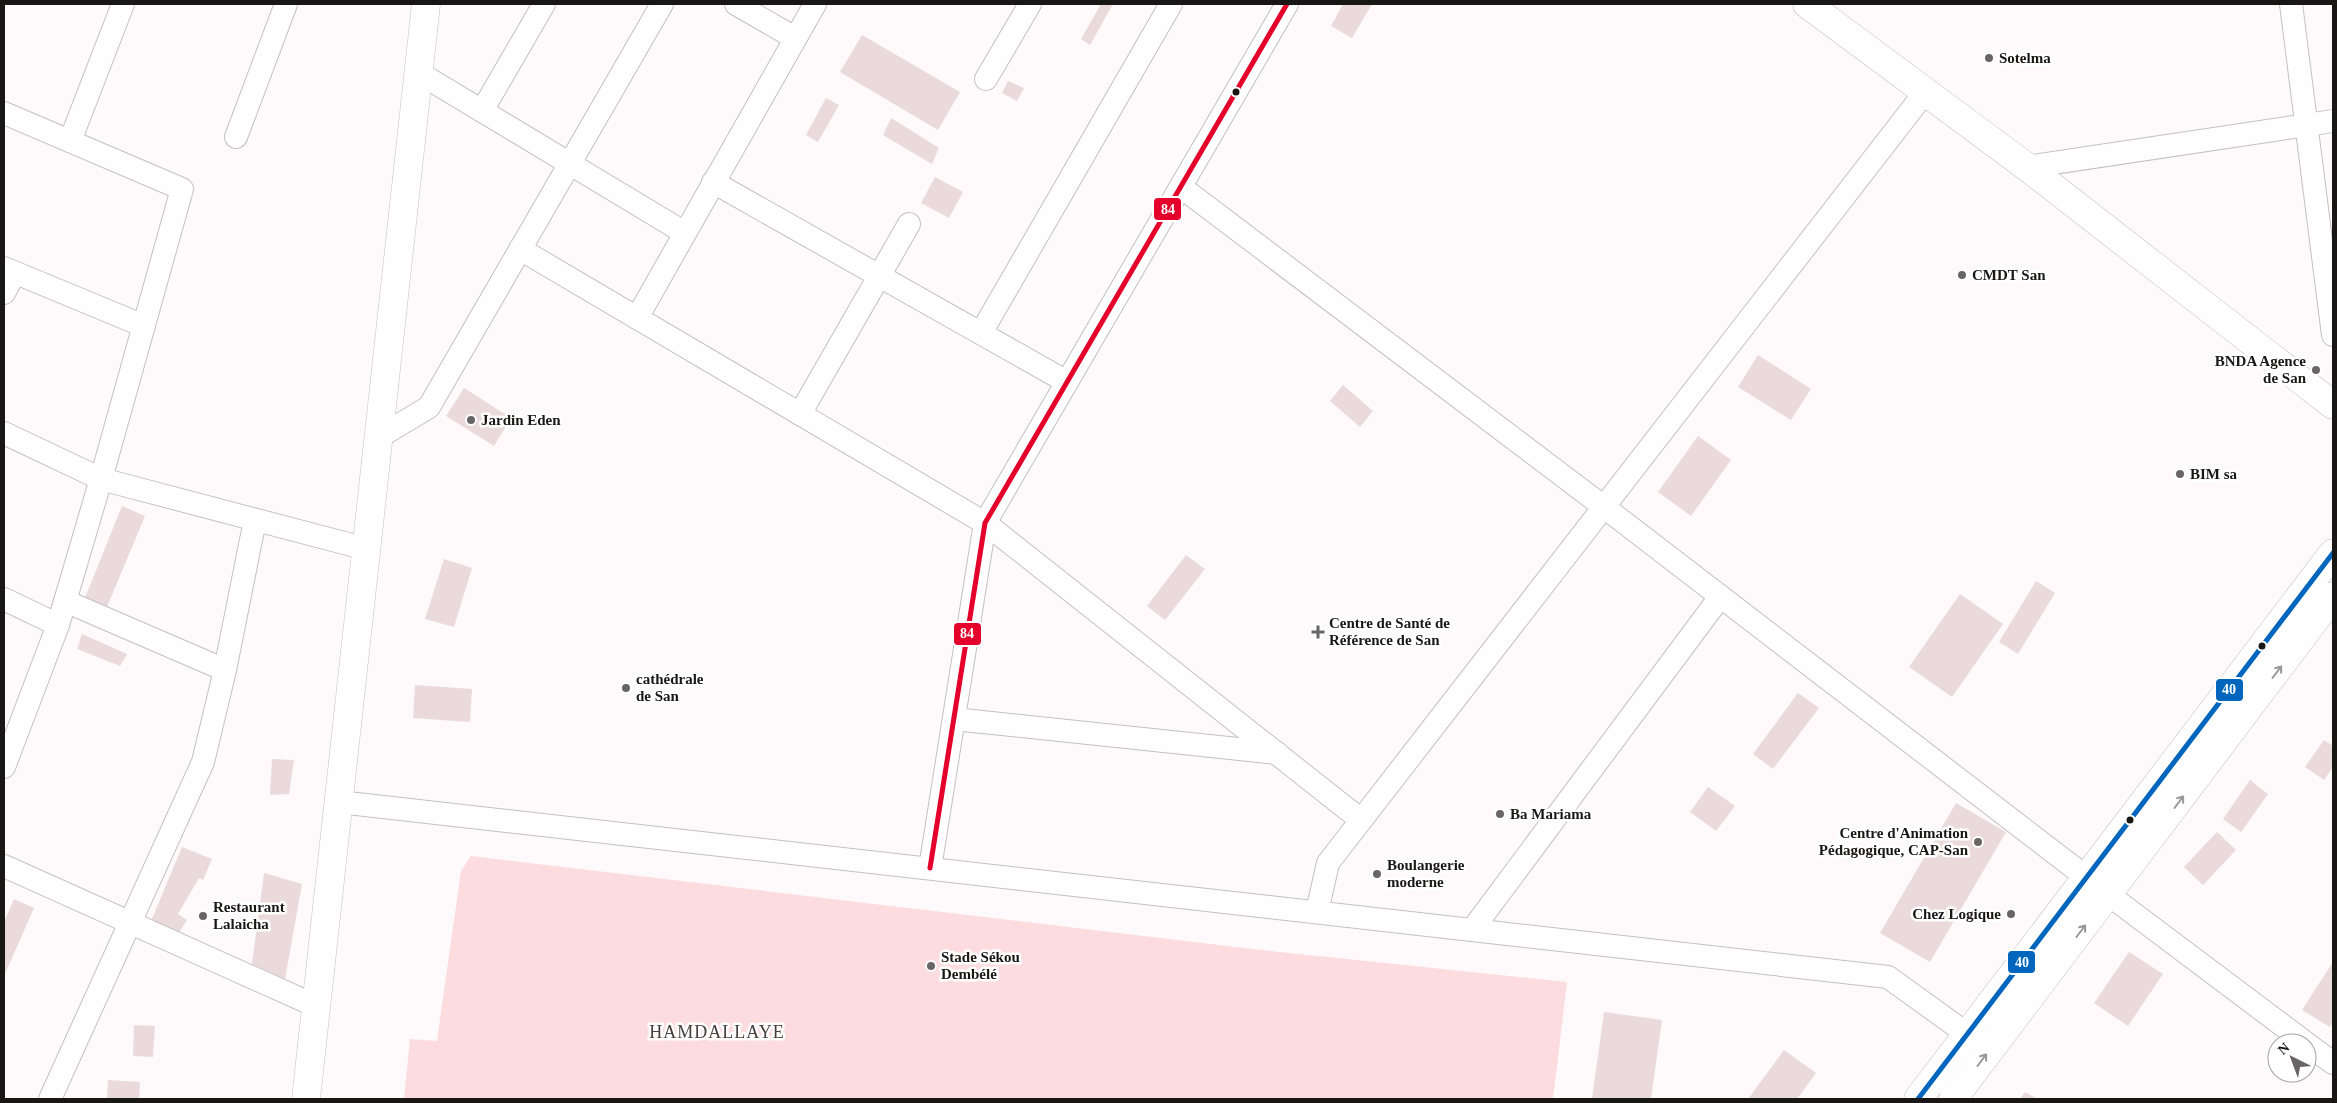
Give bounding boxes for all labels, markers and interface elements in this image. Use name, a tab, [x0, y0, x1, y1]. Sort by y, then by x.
place label: Sotelma	[1999, 50, 2051, 66]
marker: Sotelma	[1983, 52, 1995, 64]
unlabelled marker	[1231, 87, 1241, 97]
line badge: 84	[1153, 197, 1182, 221]
text: 84	[1161, 202, 1175, 217]
place label: CMDT San	[1972, 267, 2046, 283]
marker: CMDT San	[1956, 269, 1968, 281]
place label: BNDA Agence de San	[2215, 353, 2307, 386]
marker: BNDA Agence de San	[2310, 364, 2322, 376]
place label: Jardin Eden	[481, 412, 561, 428]
marker: Jardin Eden	[465, 414, 477, 426]
place label: BIM sa	[2190, 466, 2238, 482]
marker: BIM sa	[2174, 468, 2186, 480]
place label: Centre de Santé de Référence de San	[1329, 615, 1450, 648]
line badge: 84	[953, 622, 982, 646]
marker: Centre de Santé de Référence de San	[1311, 625, 1325, 639]
text: 84	[960, 626, 974, 641]
unlabelled marker	[2257, 641, 2267, 651]
one-way arrow	[2271, 666, 2282, 679]
place label: cathédrale de San	[636, 671, 704, 704]
line badge: 40	[2215, 678, 2244, 702]
marker: cathédrale de San	[620, 682, 632, 694]
text: 40	[2222, 682, 2236, 697]
one-way arrow	[2174, 795, 2184, 809]
place label: Ba Mariama	[1510, 806, 1592, 822]
marker: Ba Mariama	[1494, 808, 1506, 820]
unlabelled marker	[2125, 815, 2135, 825]
place label: Centre d'Animation Pédagogique, CAP-San	[1819, 825, 1969, 858]
marker: Centre d'Animation Pédagogique, CAP-San	[1972, 836, 1984, 848]
place label: Boulangerie moderne	[1387, 857, 1465, 890]
marker: Boulangerie moderne	[1371, 868, 1383, 880]
place label: Restaurant Lalaicha	[213, 899, 285, 932]
place label: Chez Logique	[1912, 906, 2001, 922]
marker: Chez Logique	[2005, 908, 2017, 920]
marker: Restaurant Lalaicha	[197, 910, 209, 922]
one-way arrow	[2075, 925, 2086, 938]
place label: Stade Sékou Dembélé	[941, 949, 1020, 982]
line badge: 40	[2007, 950, 2036, 974]
text: 40	[2015, 955, 2029, 970]
marker: Stade Sékou Dembélé	[925, 960, 937, 972]
district label: HAMDALLAYE	[649, 1022, 785, 1042]
north arrow	[2267, 1033, 2317, 1083]
text: N	[2275, 1040, 2292, 1058]
one-way arrow	[1977, 1054, 1988, 1067]

